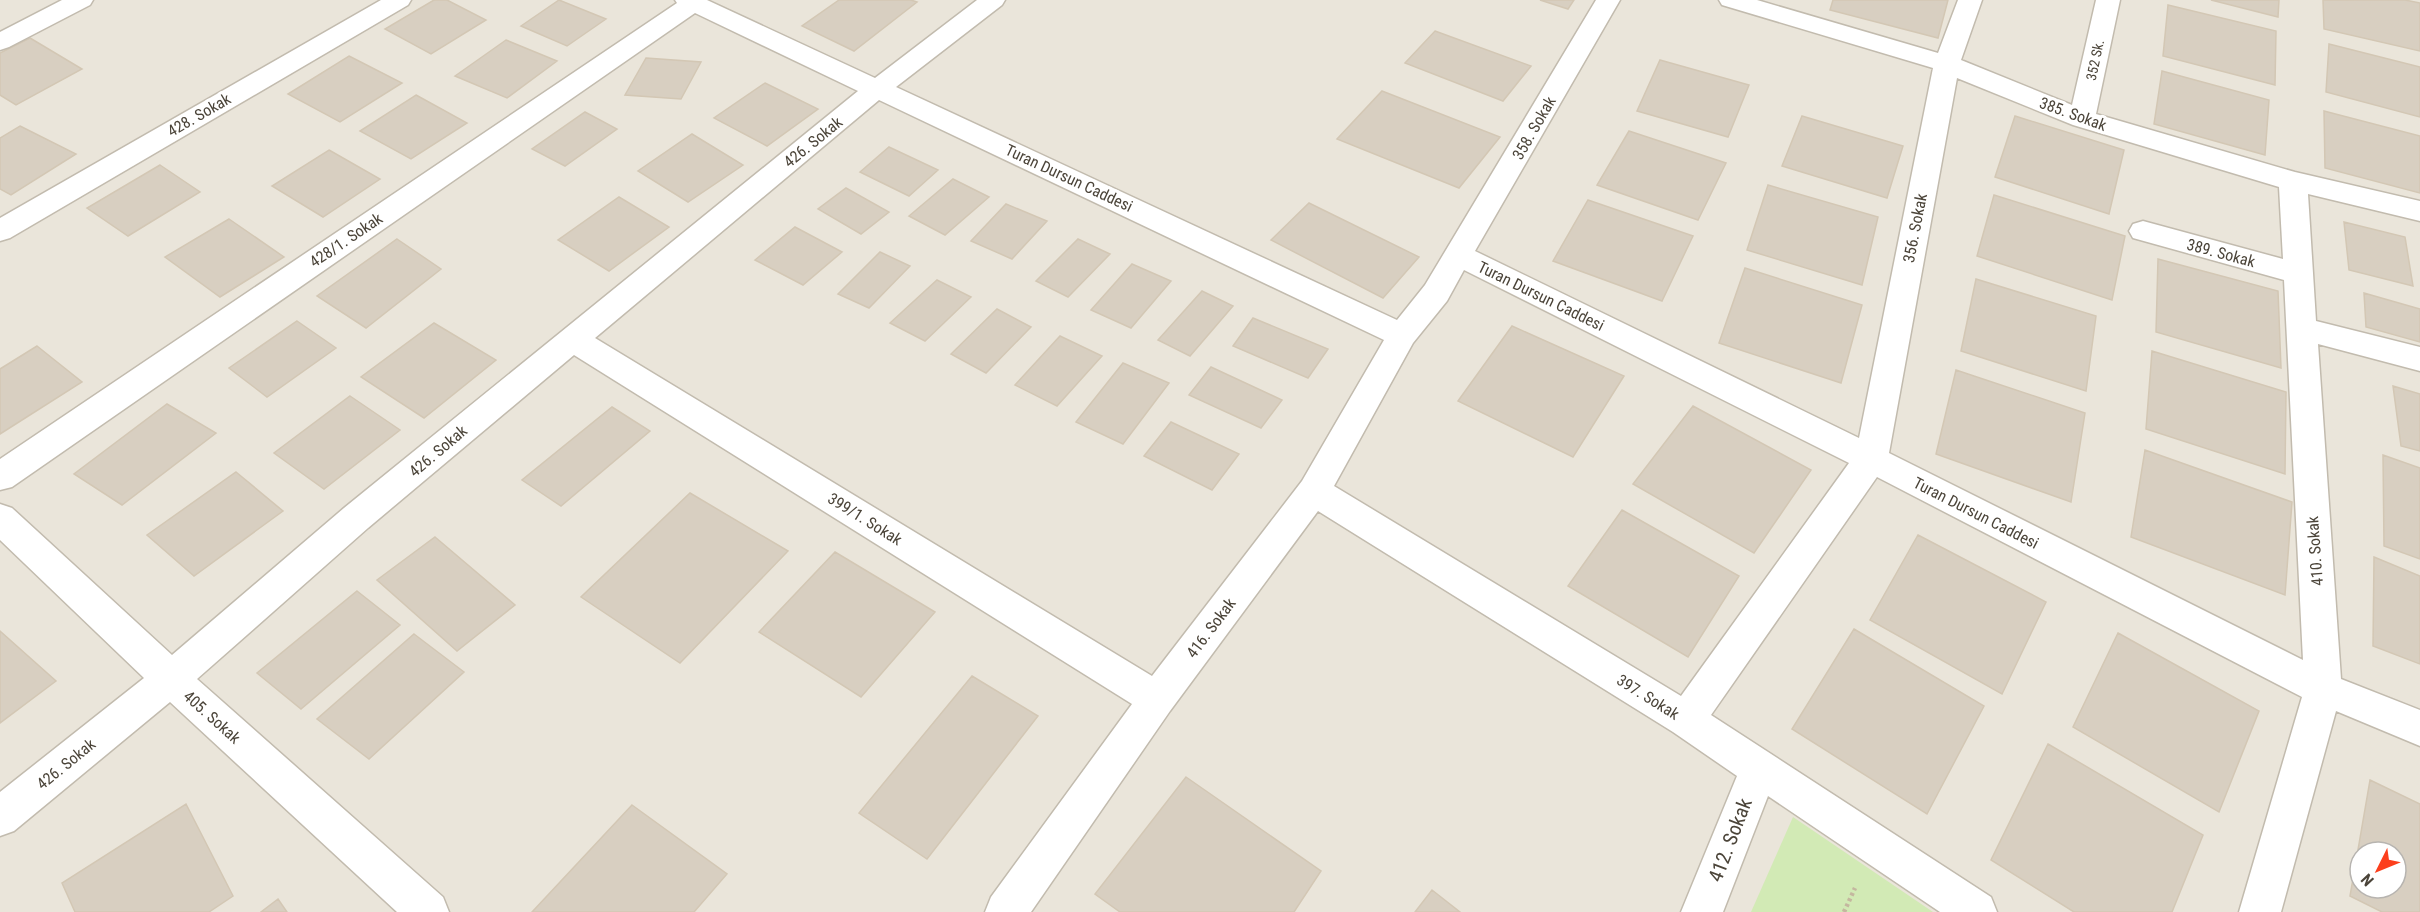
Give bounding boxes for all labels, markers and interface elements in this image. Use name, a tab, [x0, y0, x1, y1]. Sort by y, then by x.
street label: 352 Sk.	[2083, 38, 2107, 82]
street label: 428. Sokak	[164, 89, 235, 141]
street label: 358. Sokak	[1508, 92, 1560, 163]
street label: 385. Sokak	[2037, 93, 2110, 135]
street label: 426. Sokak	[780, 112, 847, 171]
street label: Turan Dursun Caddesi	[1002, 140, 1136, 216]
street label: 356. Sokak	[1899, 191, 1931, 264]
street label: 428/1. Sokak	[306, 208, 387, 271]
street label: 389. Sokak	[2185, 235, 2258, 271]
street label: Turan Dursun Caddesi	[1475, 257, 1607, 335]
street label: 426. Sokak	[405, 421, 472, 481]
street label: Turan Dursun Caddesi	[1910, 473, 2042, 553]
street label: 399/1. Sokak	[824, 489, 906, 550]
street label: 410. Sokak	[2303, 515, 2327, 587]
street label: 416. Sokak	[1182, 594, 1240, 662]
street label: 397. Sokak	[1613, 670, 1683, 724]
street label: 405. Sokak	[180, 687, 245, 748]
street label: 426. Sokak	[33, 734, 100, 793]
street label: 412. Sokak	[1703, 795, 1757, 885]
north arrow	[2348, 840, 2408, 900]
text: N	[2357, 870, 2378, 890]

